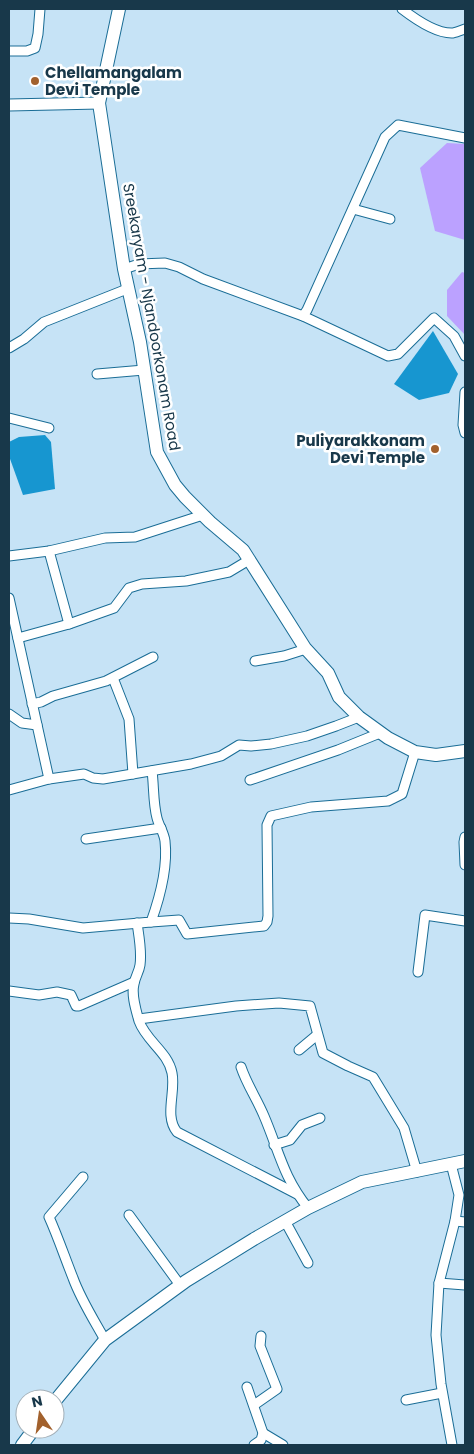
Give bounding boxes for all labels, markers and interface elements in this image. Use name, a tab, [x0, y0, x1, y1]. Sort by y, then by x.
place label: Chellamangalam Devi Temple	[45, 62, 182, 100]
marker: Chellamangalam Devi Temple	[29, 75, 41, 87]
street label: Sreekaryam - Njandoorkonam Road	[118, 182, 186, 452]
place label: Puliyarakkonam Devi Temple	[296, 430, 425, 468]
marker: Puliyarakkonam Devi Temple	[429, 443, 441, 455]
north arrow	[15, 1389, 65, 1439]
text: N	[30, 1390, 44, 1412]

